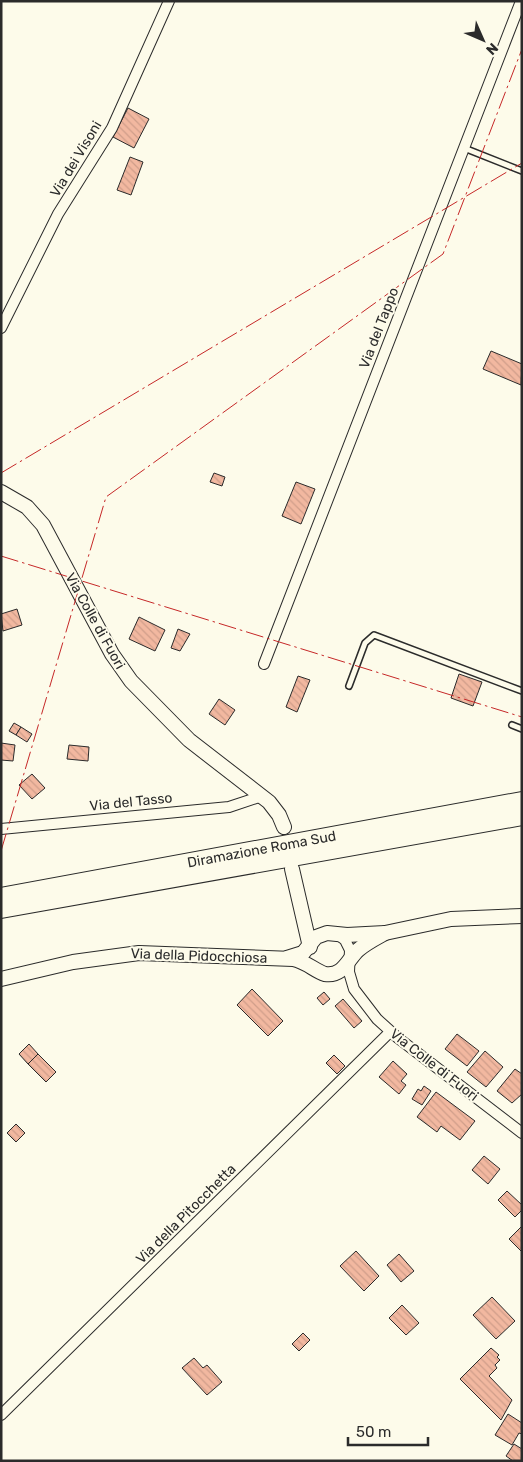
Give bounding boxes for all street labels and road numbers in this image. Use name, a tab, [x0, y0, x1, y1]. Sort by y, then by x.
street label: Via dei Visoni	[47, 118, 105, 200]
street label: Via del Tappo	[356, 285, 402, 371]
street label: Via Colle di Fuori	[62, 570, 128, 672]
street label: Via del Tasso	[89, 789, 173, 815]
street label: Diramazione Roma Sud	[186, 827, 337, 871]
street label: Via della Pidocchiosa	[130, 945, 268, 967]
street label: Via Colle di Fuori	[386, 1025, 482, 1105]
street label: Via della Pitocchetta	[133, 1161, 239, 1267]

